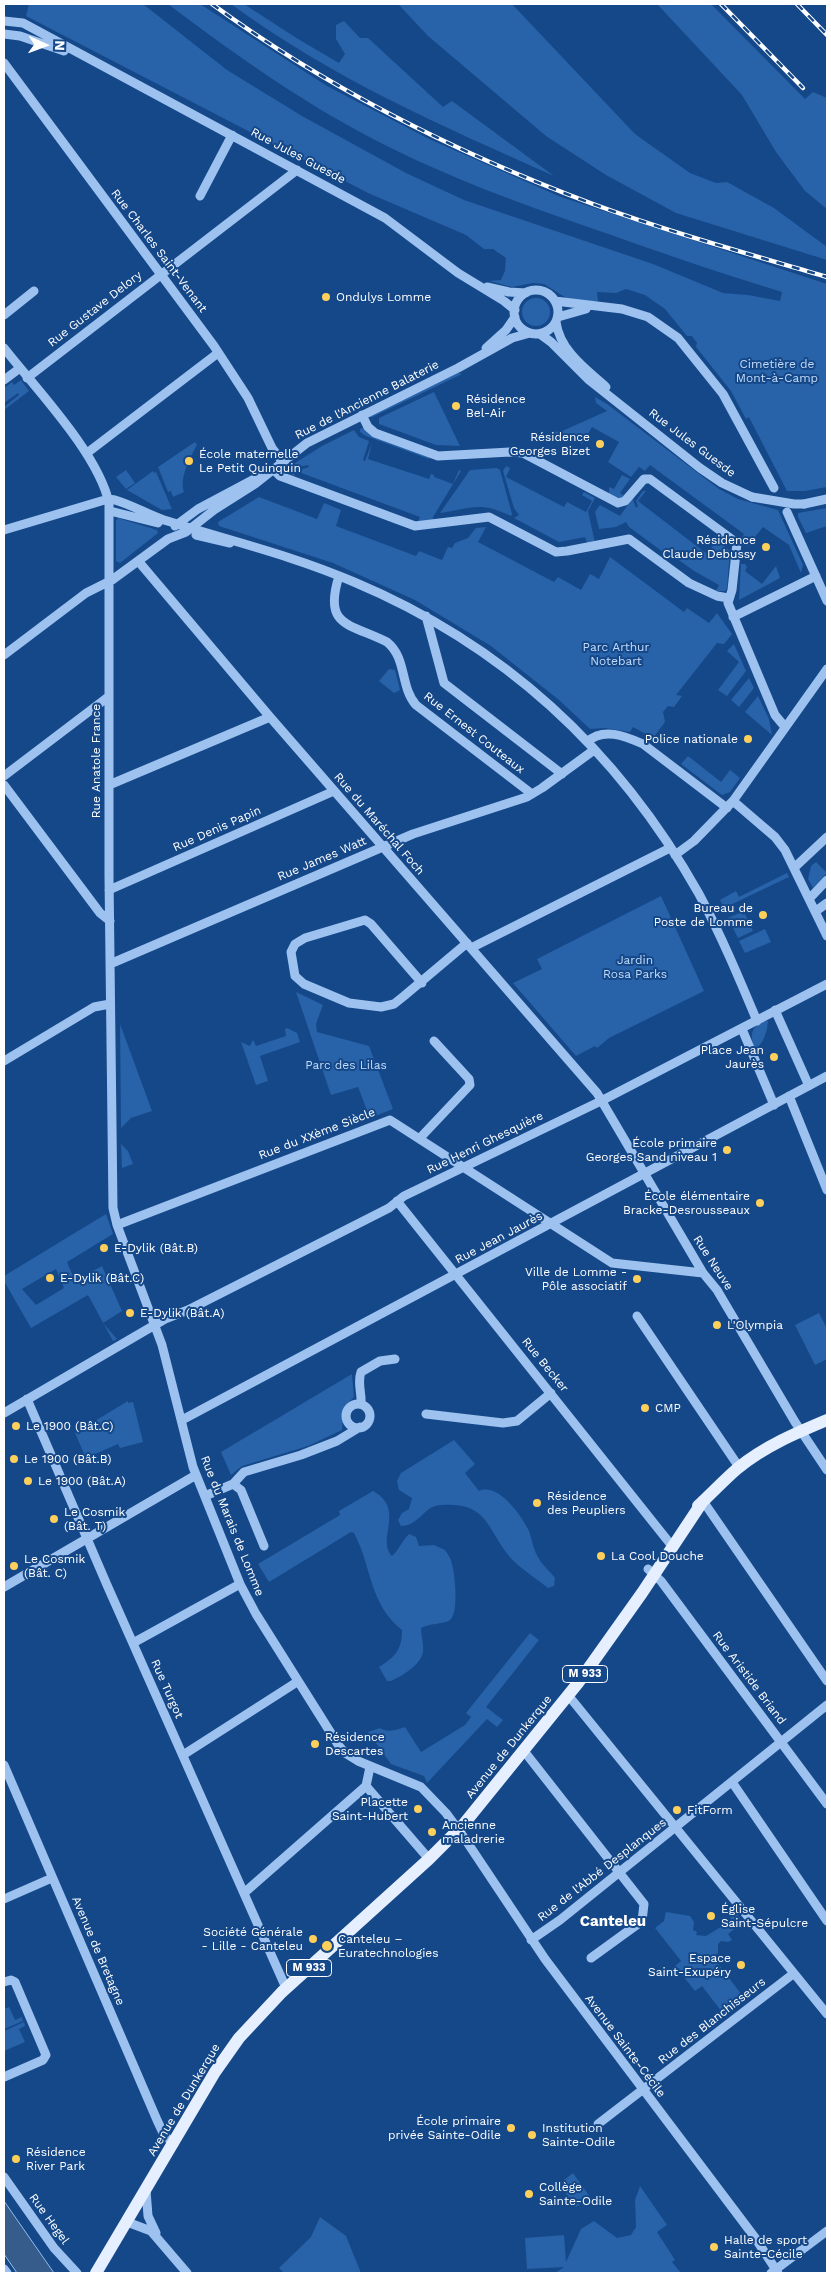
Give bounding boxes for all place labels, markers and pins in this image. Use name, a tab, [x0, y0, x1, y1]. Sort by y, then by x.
place label: Ondulys Lomme	[336, 290, 431, 304]
marker: Ondulys Lomme	[320, 291, 332, 303]
place label: Résidence Bel-Air	[466, 392, 526, 420]
marker: Résidence Bel-Air	[450, 400, 462, 412]
place label: Résidence Georges Bizet	[510, 430, 590, 458]
marker: Résidence Georges Bizet	[594, 438, 606, 450]
place label: École maternelle Le Petit Quinquin	[199, 447, 301, 475]
marker: École maternelle Le Petit Quinquin	[183, 455, 195, 467]
place label: Résidence Claude Debussy	[662, 533, 756, 561]
marker: Résidence Claude Debussy	[760, 541, 772, 553]
place label: Police nationale	[645, 732, 738, 746]
marker: Police nationale	[742, 733, 754, 745]
place label: Bureau de Poste de Lomme	[654, 901, 753, 929]
marker: Bureau de Poste de Lomme	[757, 909, 769, 921]
place label: Place Jean Jaurès	[701, 1043, 764, 1071]
marker: Place Jean Jaurès	[768, 1051, 780, 1063]
place label: École primaire Georges Sand niveau 1	[586, 1136, 717, 1164]
marker: École primaire Georges Sand niveau 1	[721, 1144, 733, 1156]
place label: École élémentaire Bracke-Desrousseaux	[623, 1189, 750, 1217]
marker: École élémentaire Bracke-Desrousseaux	[754, 1197, 766, 1209]
place label: E-Dylik (Bât.B)	[114, 1241, 198, 1255]
marker: E-Dylik (Bât.B)	[98, 1242, 110, 1254]
place label: Ville de Lomme - Pôle associatif	[525, 1265, 627, 1293]
place label: E-Dylik (Bât.C)	[60, 1271, 144, 1285]
marker: E-Dylik (Bât.C)	[44, 1272, 56, 1284]
marker: Ville de Lomme - Pôle associatif	[631, 1273, 643, 1285]
place label: E-Dylik (Bât.A)	[140, 1306, 224, 1320]
marker: E-Dylik (Bât.A)	[124, 1307, 136, 1319]
place label: L'Olympia	[727, 1318, 783, 1332]
marker: L'Olympia	[711, 1319, 723, 1331]
place label: CMP	[655, 1401, 681, 1415]
marker: CMP	[639, 1402, 651, 1414]
place label: Le 1900 (Bât.C)	[26, 1419, 113, 1433]
marker: Le 1900 (Bât.C)	[10, 1420, 22, 1432]
place label: Le 1900 (Bât.B)	[24, 1452, 111, 1466]
marker: Le 1900 (Bât.B)	[8, 1453, 20, 1465]
place label: Le 1900 (Bât.A)	[38, 1474, 126, 1488]
marker: Le 1900 (Bât.A)	[22, 1475, 34, 1487]
place label: Résidence des Peupliers	[547, 1489, 626, 1517]
marker: Résidence des Peupliers	[531, 1497, 543, 1509]
place label: Le Cosmik (Bât. T)	[64, 1505, 125, 1533]
marker: Le Cosmik (Bât. T)	[48, 1513, 60, 1525]
place label: La Cool Douche	[611, 1549, 704, 1563]
marker: La Cool Douche	[595, 1550, 607, 1562]
place label: Le Cosmik (Bât. C)	[24, 1552, 85, 1580]
marker: Le Cosmik (Bât. C)	[8, 1560, 20, 1572]
place label: Résidence Descartes	[325, 1730, 385, 1758]
marker: Résidence Descartes	[309, 1738, 321, 1750]
place label: Placette Saint-Hubert	[332, 1795, 408, 1823]
marker: Placette Saint-Hubert	[412, 1803, 424, 1815]
place label: FitForm	[687, 1803, 733, 1817]
marker: FitForm	[671, 1804, 683, 1816]
place label: Ancienne maladrerie	[442, 1818, 505, 1846]
marker: Ancienne maladrerie	[426, 1826, 438, 1838]
place label: Église Saint-Sépulcre	[721, 1902, 808, 1930]
marker: Église Saint-Sépulcre	[705, 1910, 717, 1922]
place label: Société Générale - Lille - Canteleu	[202, 1925, 303, 1953]
place label: Canteleu – Euratechnologies	[338, 1932, 439, 1960]
marker: Société Générale - Lille - Canteleu	[307, 1933, 319, 1945]
marker: Canteleu – Euratechnologies	[320, 1939, 334, 1953]
place label: Espace Saint-Exupéry	[648, 1951, 731, 1979]
marker: Espace Saint-Exupéry	[735, 1959, 747, 1971]
place label: École primaire privée Sainte-Odile	[388, 2114, 501, 2142]
place label: Institution Sainte-Odile	[542, 2121, 615, 2149]
marker: École primaire privée Sainte-Odile	[505, 2122, 517, 2134]
marker: Institution Sainte-Odile	[526, 2129, 538, 2141]
place label: Résidence River Park	[26, 2145, 86, 2173]
marker: Résidence River Park	[10, 2153, 22, 2165]
place label: Collège Sainte-Odile	[539, 2180, 612, 2208]
marker: Collège Sainte-Odile	[523, 2188, 535, 2200]
place label: Halle de sport Sainte-Cécile	[724, 2233, 807, 2261]
marker: Halle de sport Sainte-Cécile	[708, 2241, 720, 2253]

